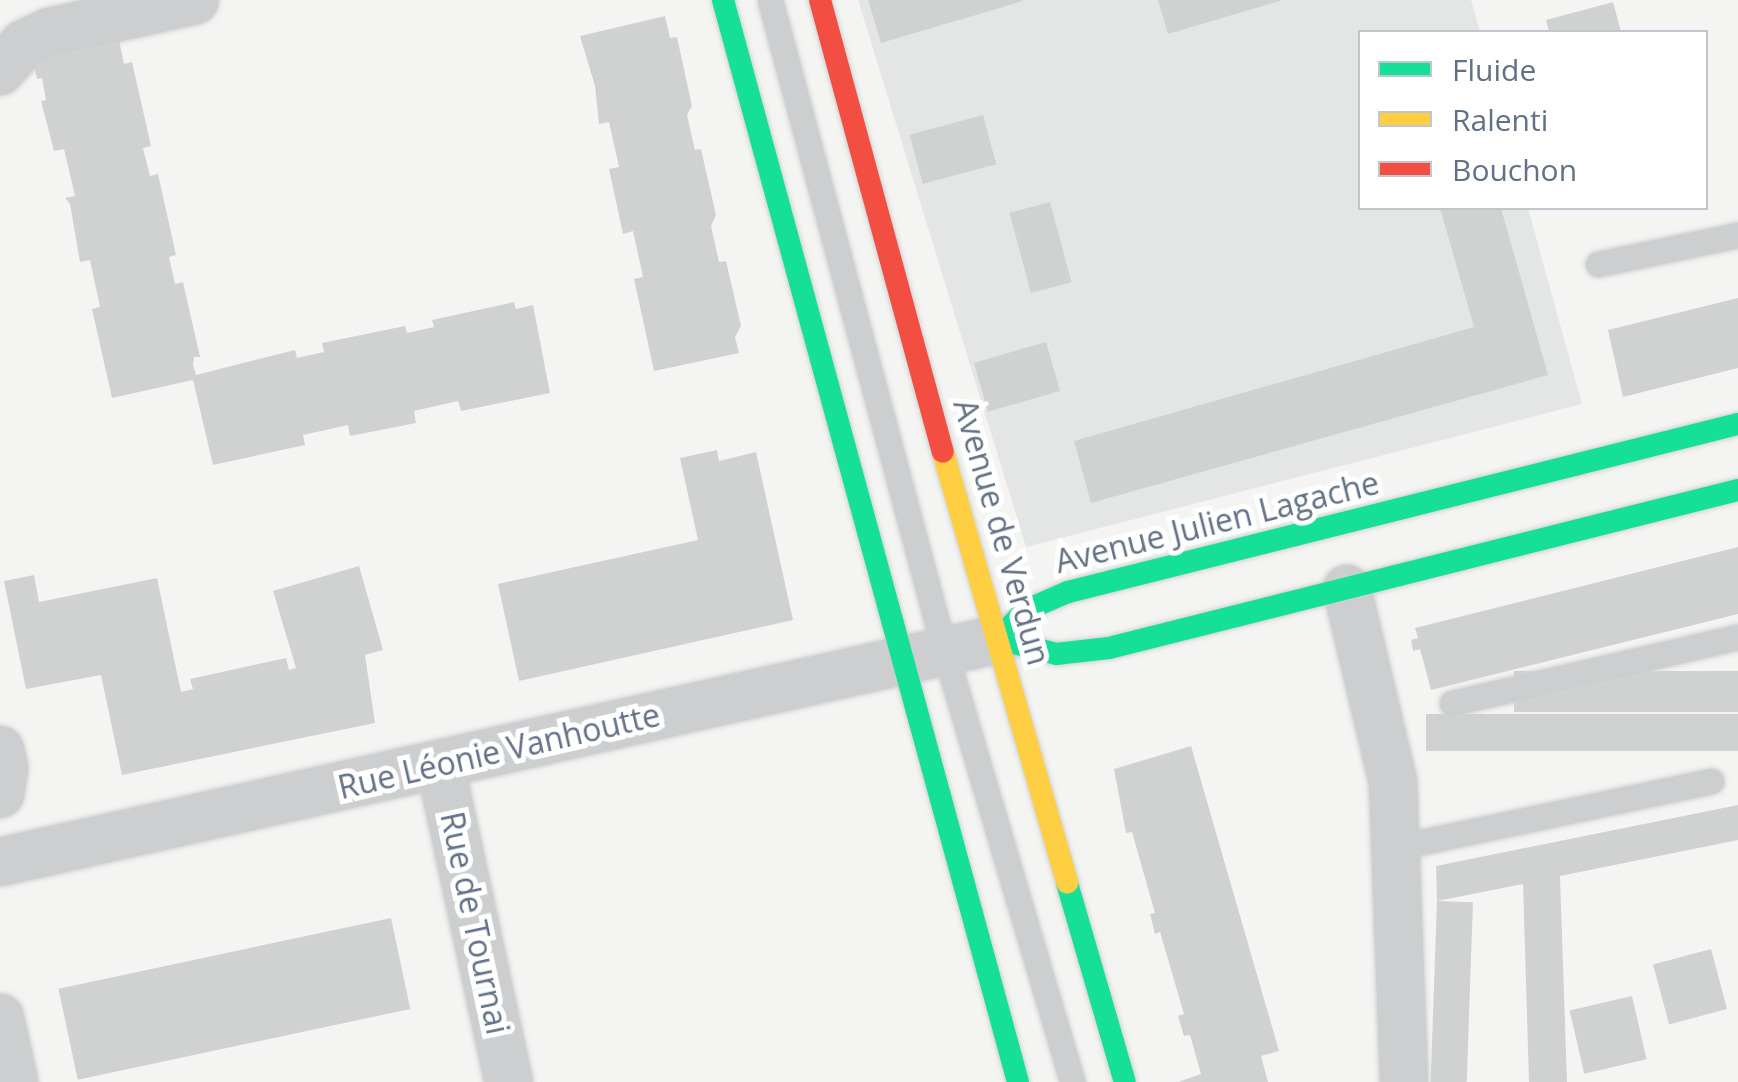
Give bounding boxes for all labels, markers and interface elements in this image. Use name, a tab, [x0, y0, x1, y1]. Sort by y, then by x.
legend	[1358, 30, 1708, 210]
text: Fluide	[1452, 49, 1536, 90]
text: Ralenti	[1452, 99, 1548, 140]
text: Bouchon	[1452, 149, 1577, 190]
street label: Avenue de Verdun	[946, 395, 1058, 669]
street label: Avenue Julien Lagache	[1051, 463, 1383, 581]
street label: Rue Léonie Vanhoutte	[334, 695, 664, 807]
street label: Rue de Tournai	[433, 808, 517, 1038]

